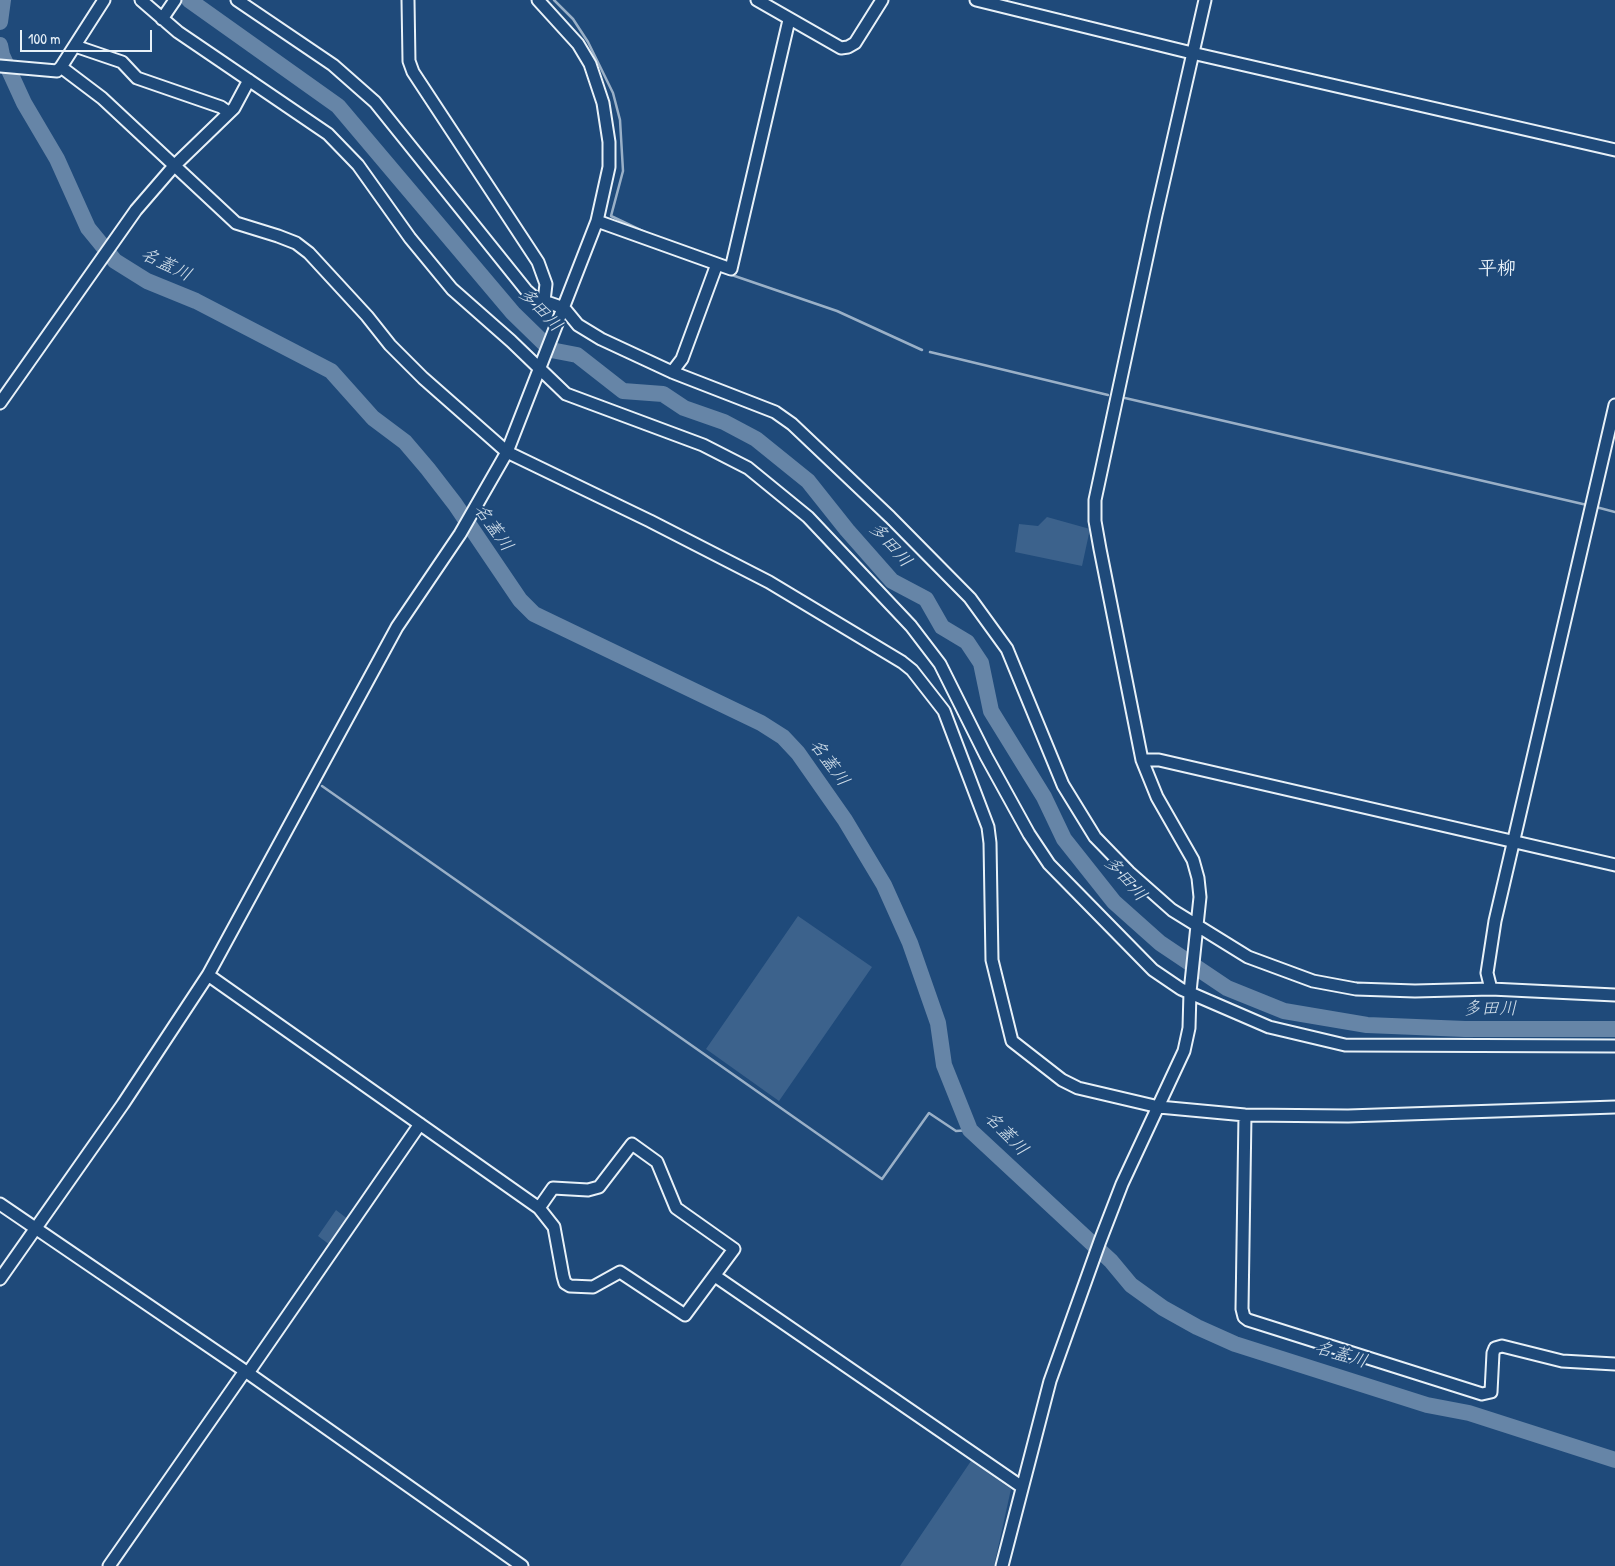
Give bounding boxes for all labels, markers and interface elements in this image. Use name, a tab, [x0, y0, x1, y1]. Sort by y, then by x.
scale bar	[22, 20, 155, 52]
text: 100 m	[28, 28, 61, 49]
water label: 名蓋川	[137, 243, 195, 287]
district label: 平柳	[1478, 258, 1516, 280]
water label: 多田川	[513, 283, 567, 337]
water label: 名蓋川	[469, 500, 517, 556]
water label: 多田川	[864, 518, 916, 572]
water label: 名蓋川	[804, 735, 854, 791]
water label: 多田川	[1099, 852, 1151, 906]
water label: 多田川	[1463, 998, 1517, 1020]
water label: 名蓋川	[979, 1107, 1033, 1161]
water label: 名蓋川	[1312, 1337, 1370, 1373]

